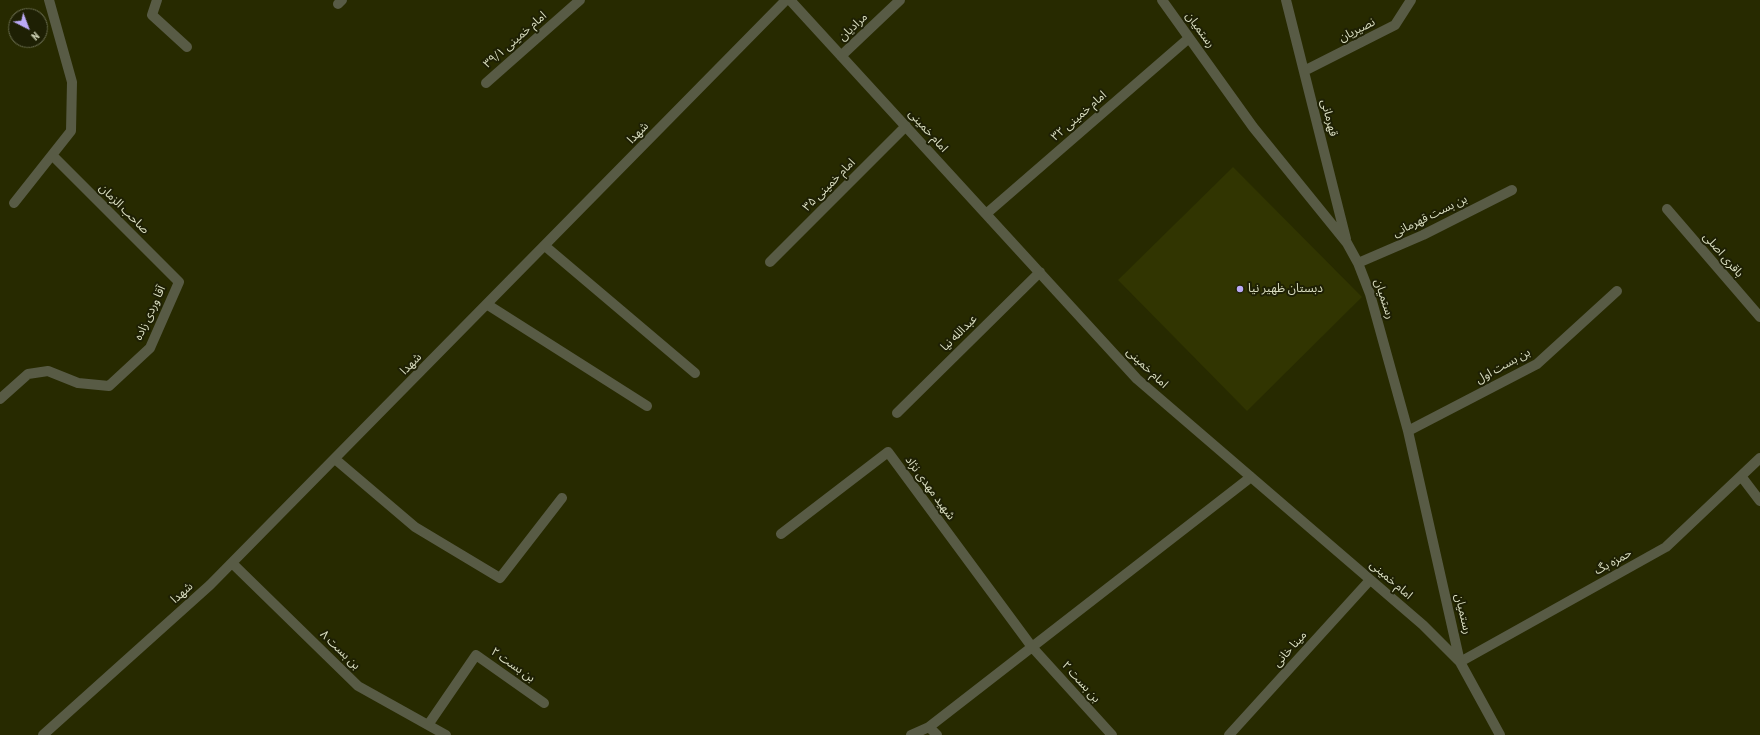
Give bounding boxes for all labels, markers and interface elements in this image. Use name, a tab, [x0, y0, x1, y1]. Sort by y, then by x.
north arrow	[8, 8, 48, 48]
street label: امام خمینی ۳۹/۱	[480, 9, 550, 71]
street label: رستمیان	[1182, 9, 1218, 51]
street label: مرادیان	[835, 10, 871, 44]
street label: نصیریان	[1336, 15, 1378, 45]
text: N	[28, 29, 42, 43]
street label: امام خمینی ۳۲	[1048, 88, 1110, 144]
street label: قهرمانی	[1317, 98, 1341, 138]
street label: امام خمینی	[905, 107, 951, 155]
street label: شهدا	[624, 119, 652, 147]
street label: امام خمینی ۳۵	[800, 156, 858, 214]
street label: صاحب الزمان	[96, 181, 152, 237]
street label: بن بست قهرمانی	[1390, 192, 1470, 240]
street label: باقری اصلی	[1700, 230, 1746, 280]
street label: رستمیان	[1371, 277, 1397, 321]
place label: دبستان ظهیر نیا	[1248, 282, 1323, 296]
street label: آقا وردی زاده	[131, 283, 169, 343]
marker: دبستان ظهیر نیا	[1235, 284, 1245, 294]
street label: عبدالله نیا	[938, 312, 980, 354]
street label: امام خمینی	[1123, 345, 1171, 391]
street label: بن بست اول	[1473, 345, 1533, 387]
street label: شهدا	[397, 350, 425, 378]
street label: شهید مهدی نژاد	[902, 453, 958, 523]
street label: حمزه بگ	[1592, 546, 1634, 578]
street label: امام خمینی	[1366, 557, 1416, 603]
street label: شهدا	[168, 579, 196, 607]
street label: رستمیان	[1451, 592, 1475, 636]
street label: بن بست ۸	[317, 627, 363, 673]
street label: مینا خانی	[1270, 628, 1310, 670]
street label: بن بست ۲	[488, 645, 538, 685]
street label: بن بست ۲	[1059, 658, 1103, 706]

